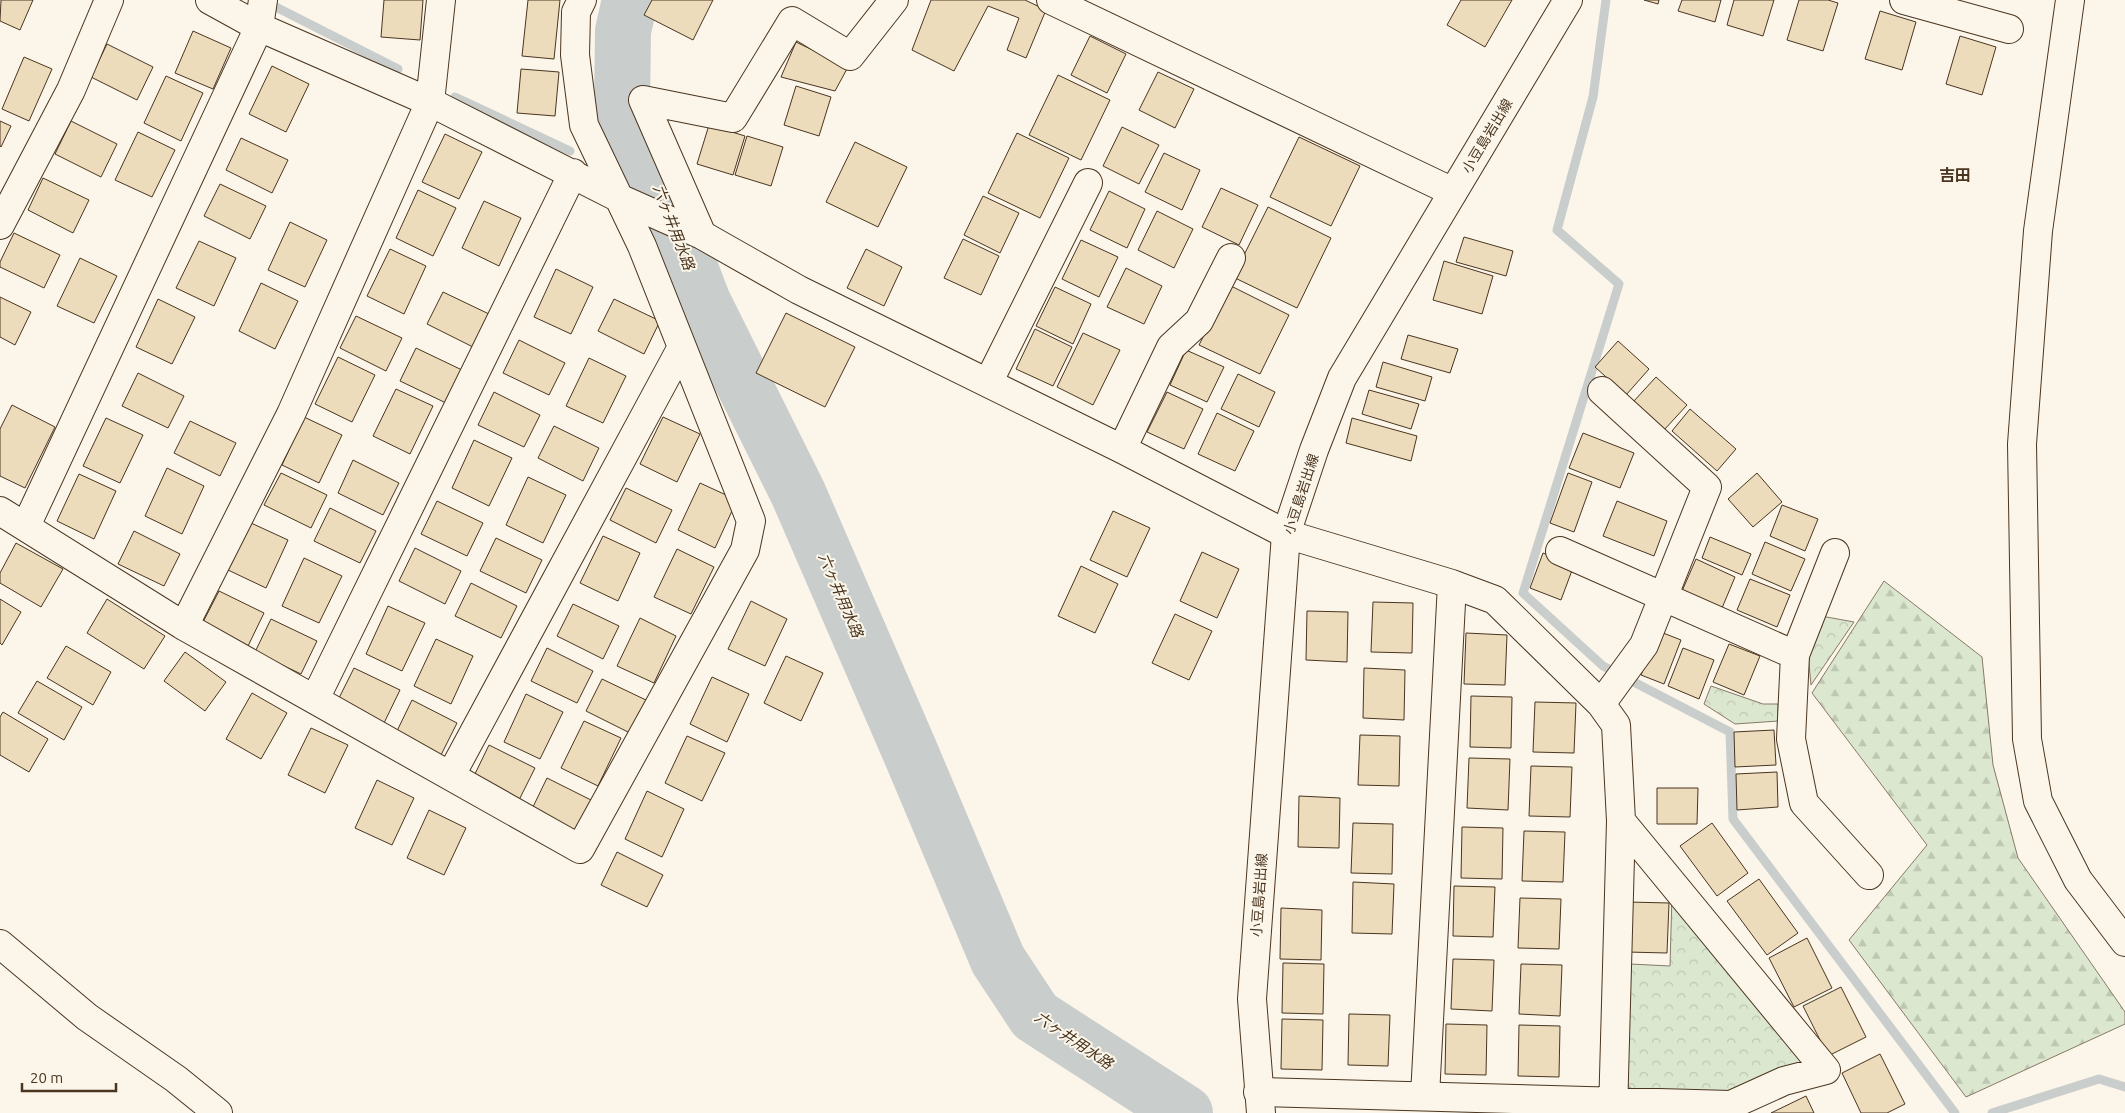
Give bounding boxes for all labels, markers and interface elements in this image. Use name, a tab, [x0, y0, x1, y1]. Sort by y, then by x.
street label: 小豆島岩出線	[1459, 96, 1515, 176]
district label: 吉田	[1939, 166, 1971, 184]
water label: 六ヶ井用水路	[650, 182, 699, 274]
street label: 小豆島岩出線	[1280, 452, 1322, 536]
water label: 六ヶ井用水路	[816, 550, 867, 642]
street label: 小豆島岩出線	[1248, 853, 1270, 937]
water label: 六ヶ井用水路	[1032, 1008, 1118, 1073]
scale bar	[22, 1060, 116, 1092]
text: 20 m	[30, 1069, 63, 1086]

